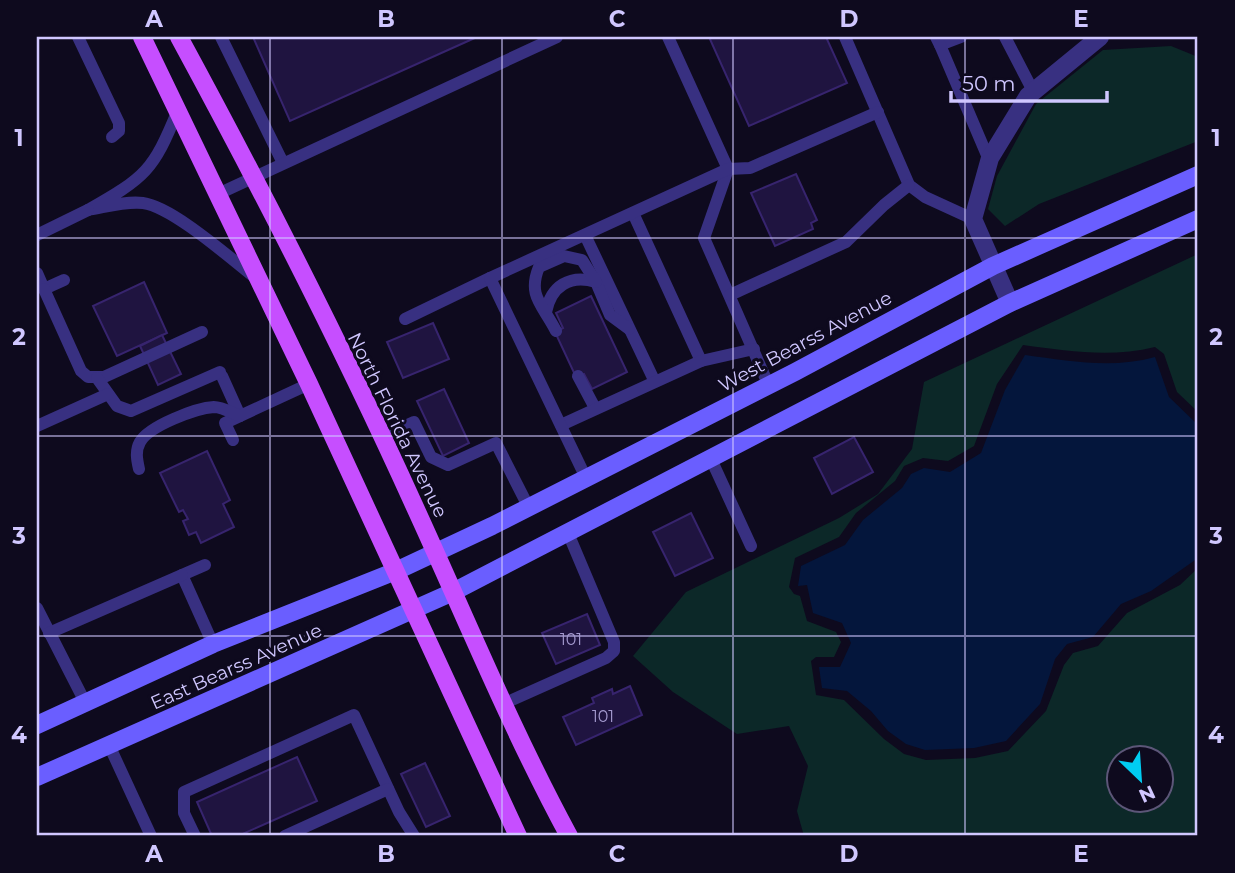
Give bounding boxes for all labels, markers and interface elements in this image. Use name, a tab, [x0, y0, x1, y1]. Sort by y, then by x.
text: A	[144, 5, 163, 33]
text: B	[377, 5, 395, 33]
text: C	[609, 5, 626, 33]
text: D	[840, 5, 859, 33]
text: E	[1073, 5, 1089, 33]
scale bar	[951, 60, 1107, 104]
text: 50 m	[962, 71, 1016, 96]
text: 1	[14, 124, 24, 152]
text: 1	[1211, 124, 1221, 152]
street label: West Bearss Avenue	[715, 286, 896, 397]
text: 2	[12, 323, 26, 351]
text: 2	[1209, 323, 1223, 351]
street label: North Florida Avenue	[343, 329, 452, 522]
text: 3	[11, 522, 26, 550]
text: 3	[1208, 522, 1223, 550]
street label: East Bearss Avenue	[147, 618, 326, 715]
house number: 101	[560, 630, 582, 649]
house number: 101	[592, 707, 614, 726]
text: 4	[11, 721, 27, 749]
text: 4	[1208, 721, 1224, 749]
north arrow	[1106, 744, 1176, 814]
text: N	[1135, 780, 1159, 808]
text: A	[144, 840, 163, 868]
text: B	[377, 840, 395, 868]
text: C	[609, 840, 626, 868]
text: D	[840, 840, 859, 868]
text: E	[1073, 840, 1089, 868]

